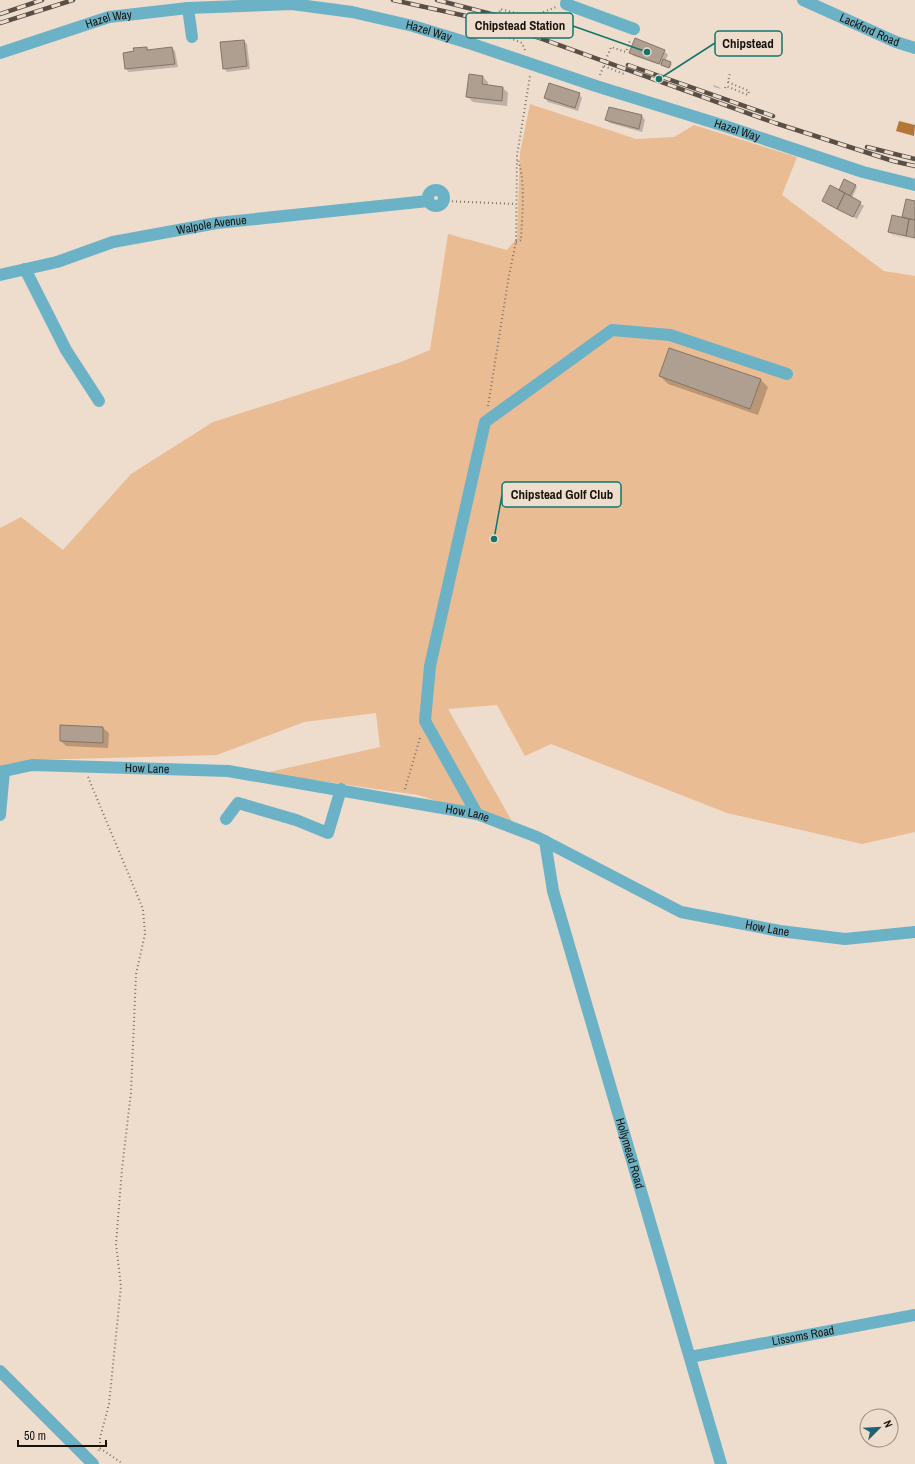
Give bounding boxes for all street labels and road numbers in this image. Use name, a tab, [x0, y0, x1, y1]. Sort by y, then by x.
street label: Hazel Way	[83, 6, 133, 32]
street label: Lackford Road	[837, 10, 901, 51]
street label: Hazel Way	[404, 17, 454, 45]
street label: Hazel Way	[712, 115, 762, 145]
street label: Walpole Avenue	[175, 212, 247, 238]
street label: How Lane	[125, 760, 170, 777]
street label: How Lane	[444, 801, 492, 826]
street label: How Lane	[744, 917, 790, 940]
street label: Hollymead Road	[612, 1116, 648, 1191]
street label: Lissoms Road	[771, 1322, 835, 1350]

